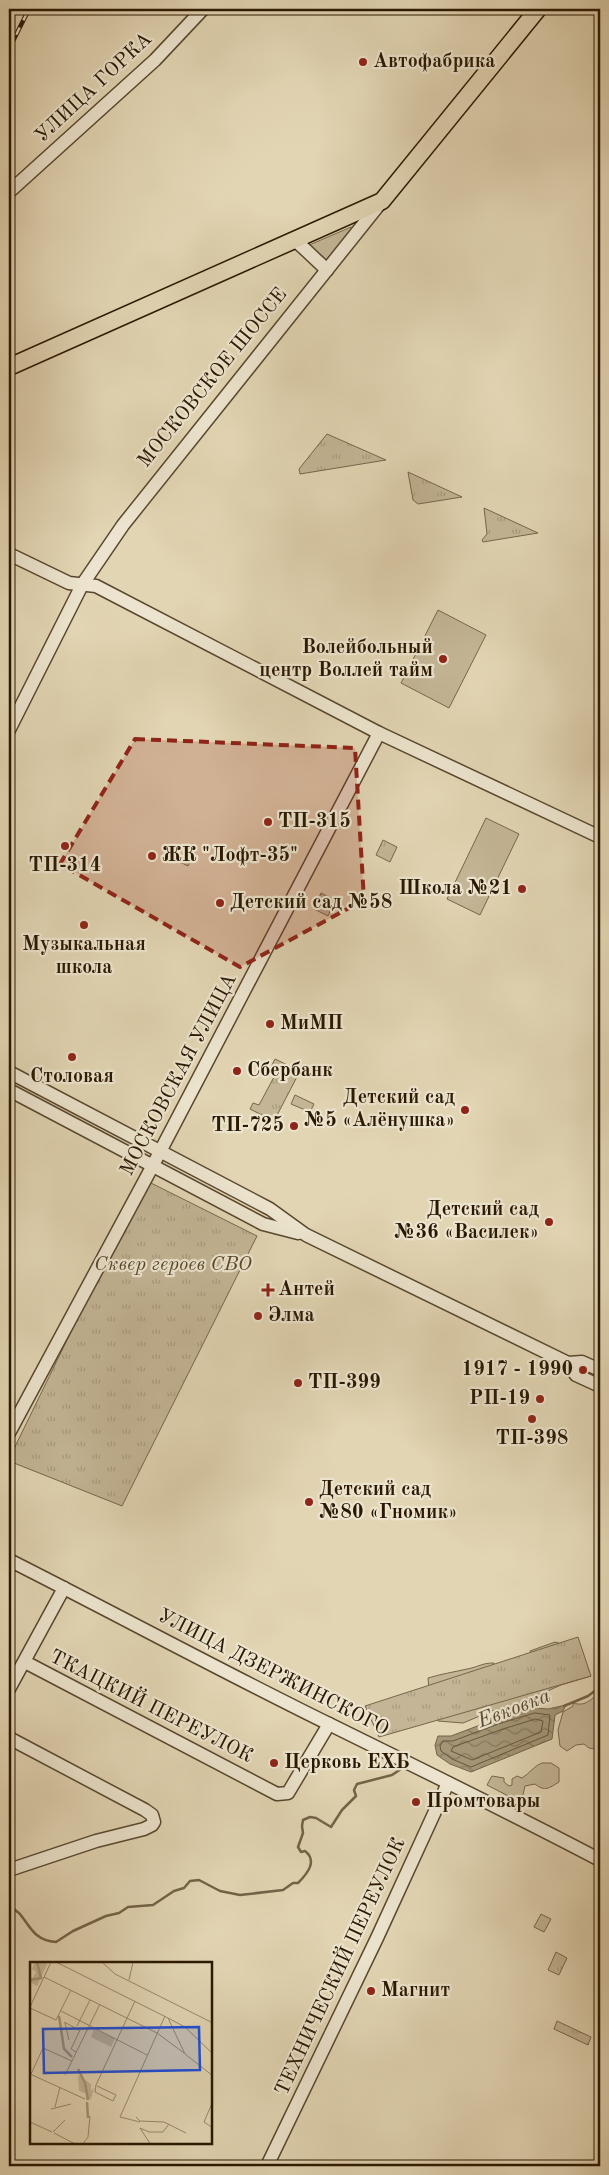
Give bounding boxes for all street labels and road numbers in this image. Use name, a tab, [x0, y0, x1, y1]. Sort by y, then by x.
street label: УЛИЦА ГОРКА	[32, 29, 156, 147]
street label: МОСКОВСКОЕ ШОССЕ	[135, 284, 291, 472]
street label: МОСКОВСКАЯ УЛИЦА	[117, 971, 241, 1179]
street label: УЛИЦА ДЗЕРЖИНСКОГО	[154, 1606, 392, 1740]
street label: ТКАЦКИЙ ПЕРЕУЛОК	[46, 1644, 257, 1767]
street label: ТЕХНИЧЕСКИЙ ПЕРЕУЛОК	[270, 1834, 410, 2099]

